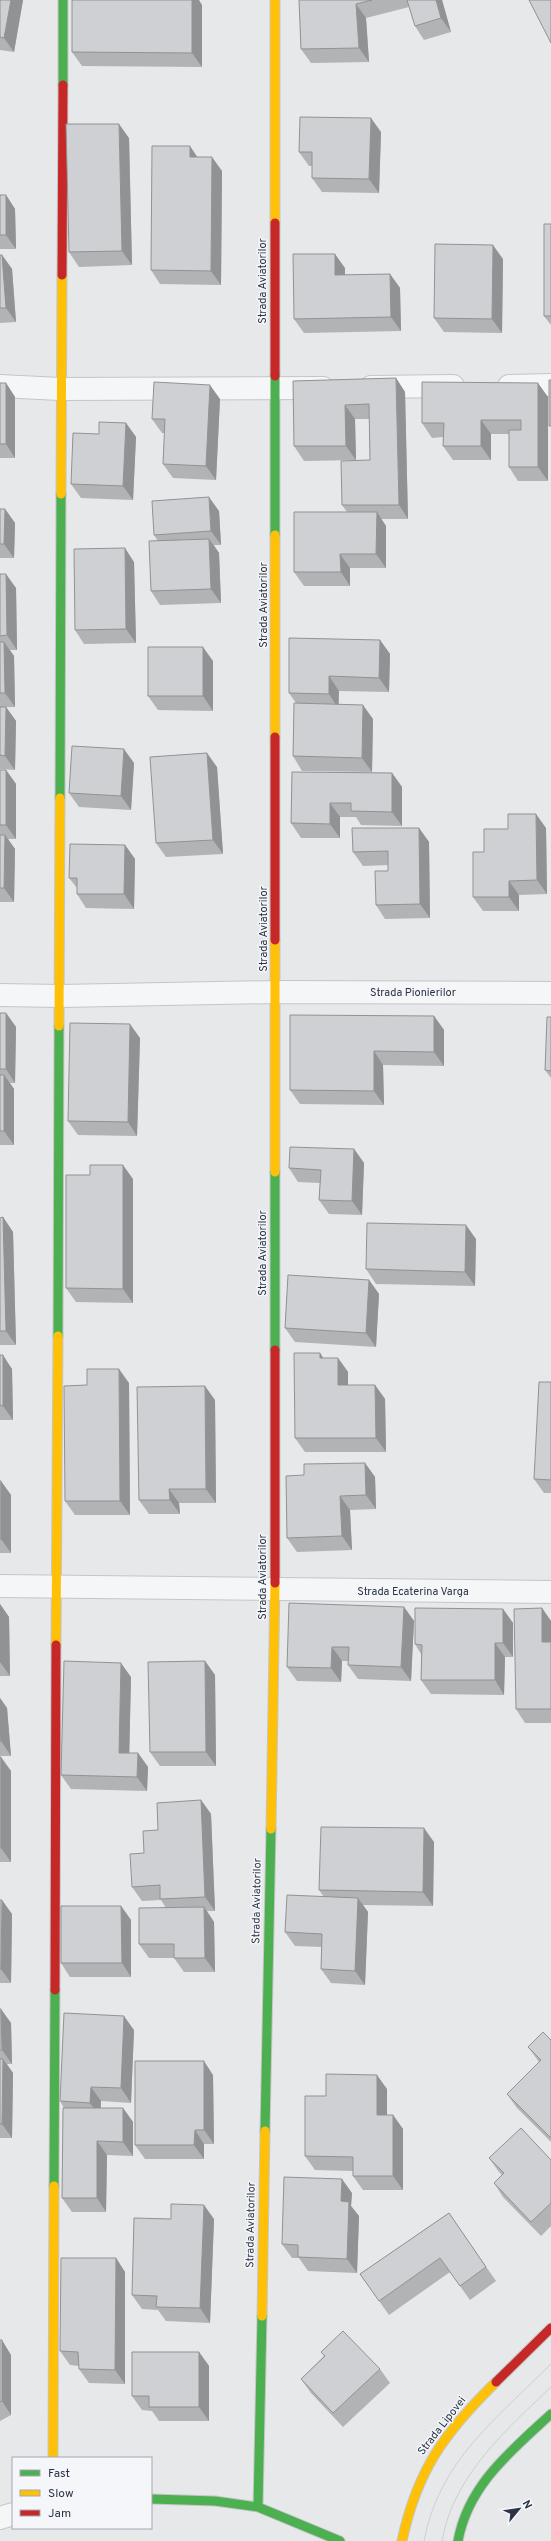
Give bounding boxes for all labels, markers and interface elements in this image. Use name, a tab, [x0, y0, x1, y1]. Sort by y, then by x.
street label: Strada Aviatorilor	[256, 237, 270, 324]
street label: Strada Aviatorilor	[257, 561, 271, 648]
street label: Strada Aviatorilor	[257, 885, 271, 972]
street label: Strada Pionierilor	[370, 986, 457, 1000]
street label: Strada Aviatorilor	[256, 1209, 270, 1296]
street label: Strada Aviatorilor	[256, 1533, 270, 1620]
street label: Strada Ecaterina Varga	[357, 1585, 469, 1599]
street label: Strada Aviatorilor	[249, 1857, 265, 1944]
street label: Strada Aviatorilor	[243, 2181, 259, 2268]
street label: Strada Lipovei	[415, 2394, 469, 2458]
legend	[12, 2457, 152, 2529]
text: Fast	[48, 2466, 70, 2482]
text: Slow	[48, 2486, 74, 2502]
north arrow	[499, 2489, 539, 2529]
text: N	[519, 2498, 535, 2511]
text: Jam	[48, 2506, 71, 2522]

